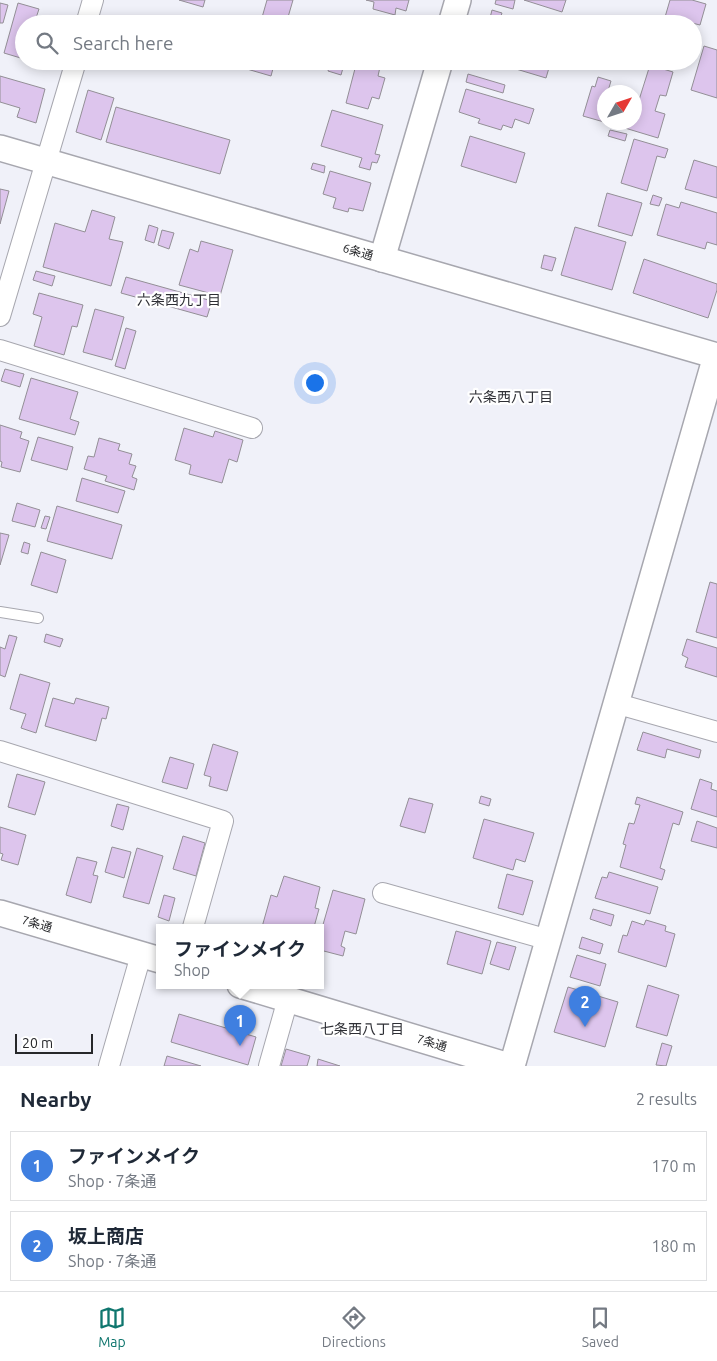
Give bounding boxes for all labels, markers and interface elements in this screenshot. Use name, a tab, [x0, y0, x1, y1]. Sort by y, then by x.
search box	[15, 15, 702, 70]
icon: search	[33, 29, 61, 57]
text: Search here	[73, 32, 173, 54]
north arrow	[597, 85, 642, 130]
street label: 6条通	[342, 241, 375, 262]
district label: 六条西九丁目	[137, 292, 221, 308]
your location	[302, 370, 328, 396]
district label: 六条西八丁目	[469, 389, 553, 405]
street label: 7条通	[21, 913, 54, 934]
popup	[156, 924, 324, 989]
text: ファインメイク	[174, 938, 306, 960]
text: Shop	[174, 961, 210, 979]
pin: 2	[569, 986, 601, 1027]
pin: 1	[224, 1005, 256, 1046]
district label: 七条西八丁目	[320, 1021, 404, 1037]
scale bar	[15, 1031, 92, 1054]
street label: 7条通	[416, 1032, 449, 1053]
text: 20 m	[22, 1035, 53, 1051]
text: Nearby	[20, 1087, 91, 1111]
text: 2 results	[636, 1090, 697, 1108]
text: ファインメイク	[68, 1145, 200, 1167]
text: 1	[32, 1157, 42, 1175]
text: 170 m	[651, 1157, 696, 1175]
text: Shop · 7条通	[68, 1172, 157, 1190]
text: 坂上商店	[68, 1225, 144, 1247]
text: 2	[32, 1237, 42, 1255]
text: 180 m	[651, 1237, 696, 1255]
text: Shop · 7条通	[68, 1252, 157, 1270]
tab: Map	[98, 1304, 126, 1350]
tab: Directions	[322, 1304, 386, 1350]
tab: Saved	[582, 1304, 619, 1350]

